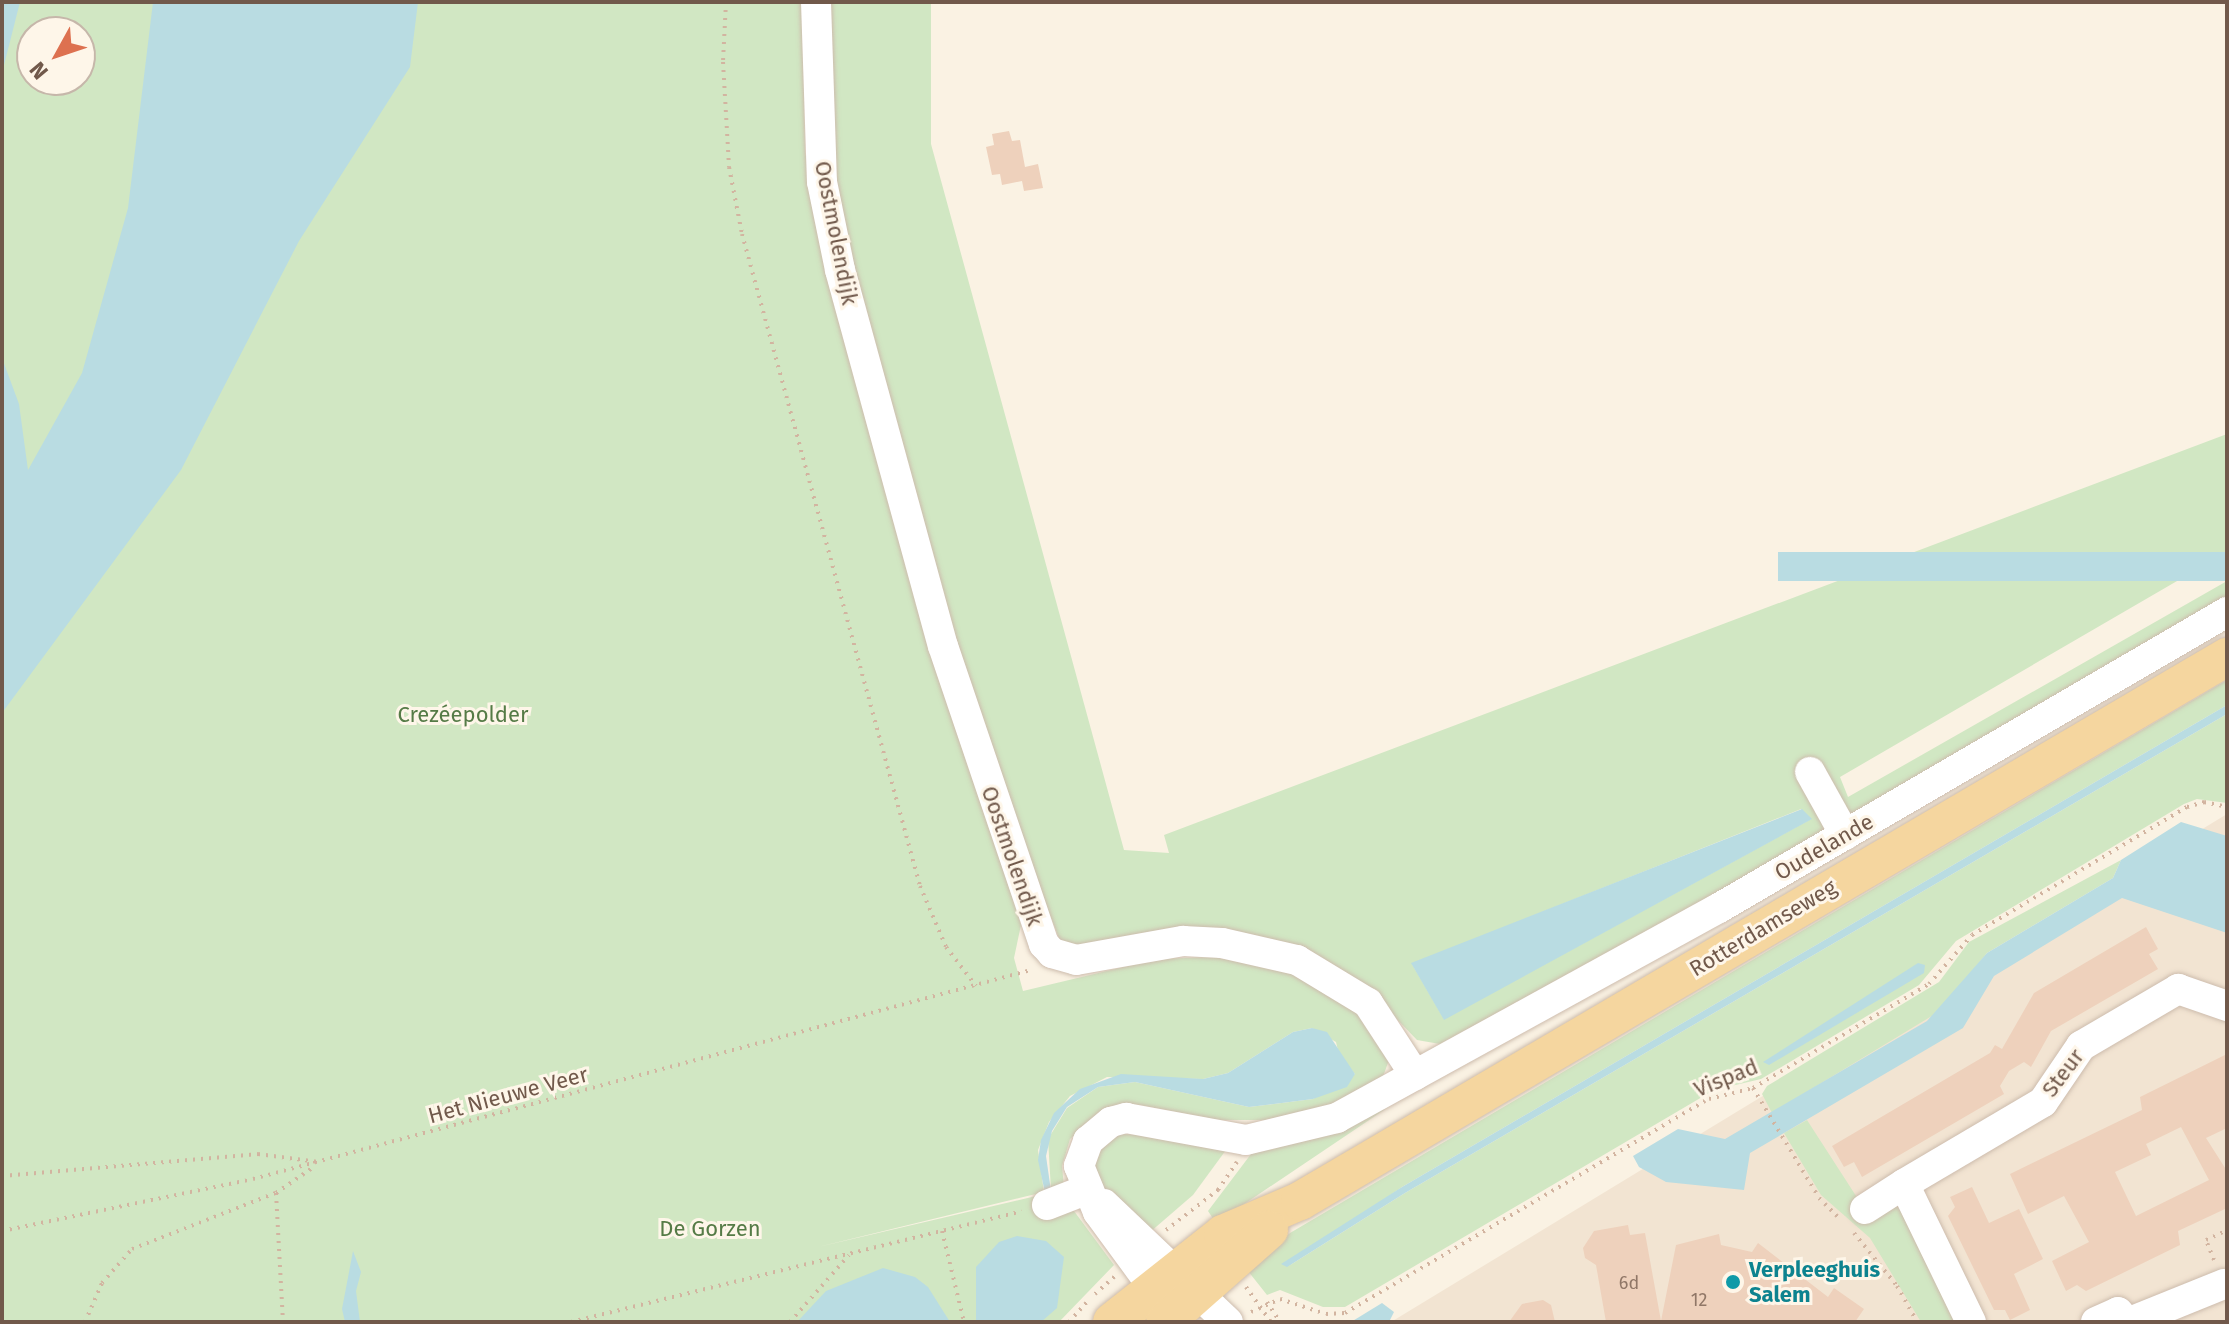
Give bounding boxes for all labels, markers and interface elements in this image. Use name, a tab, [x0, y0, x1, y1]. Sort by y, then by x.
north arrow	[16, 16, 96, 96]
text: N	[24, 56, 54, 85]
street label: Oostmolendijk	[809, 159, 863, 307]
park label: Crezéepolder	[398, 702, 528, 728]
street label: Oostmolendijk	[976, 783, 1048, 929]
street label: Oudelande	[1770, 808, 1878, 886]
street label: Rotterdamseweg	[1685, 874, 1841, 982]
street label: Steur	[2037, 1044, 2089, 1102]
street label: Vispad	[1690, 1053, 1762, 1103]
street label: Het Nieuwe Veer	[425, 1061, 591, 1129]
park label: De Gorzen	[659, 1216, 761, 1242]
place label: Verpleeghuis Salem	[1749, 1256, 1880, 1308]
house number: 6d	[1619, 1272, 1639, 1294]
marker: Verpleeghuis Salem	[1724, 1273, 1742, 1291]
house number: 12	[1691, 1289, 1707, 1311]

